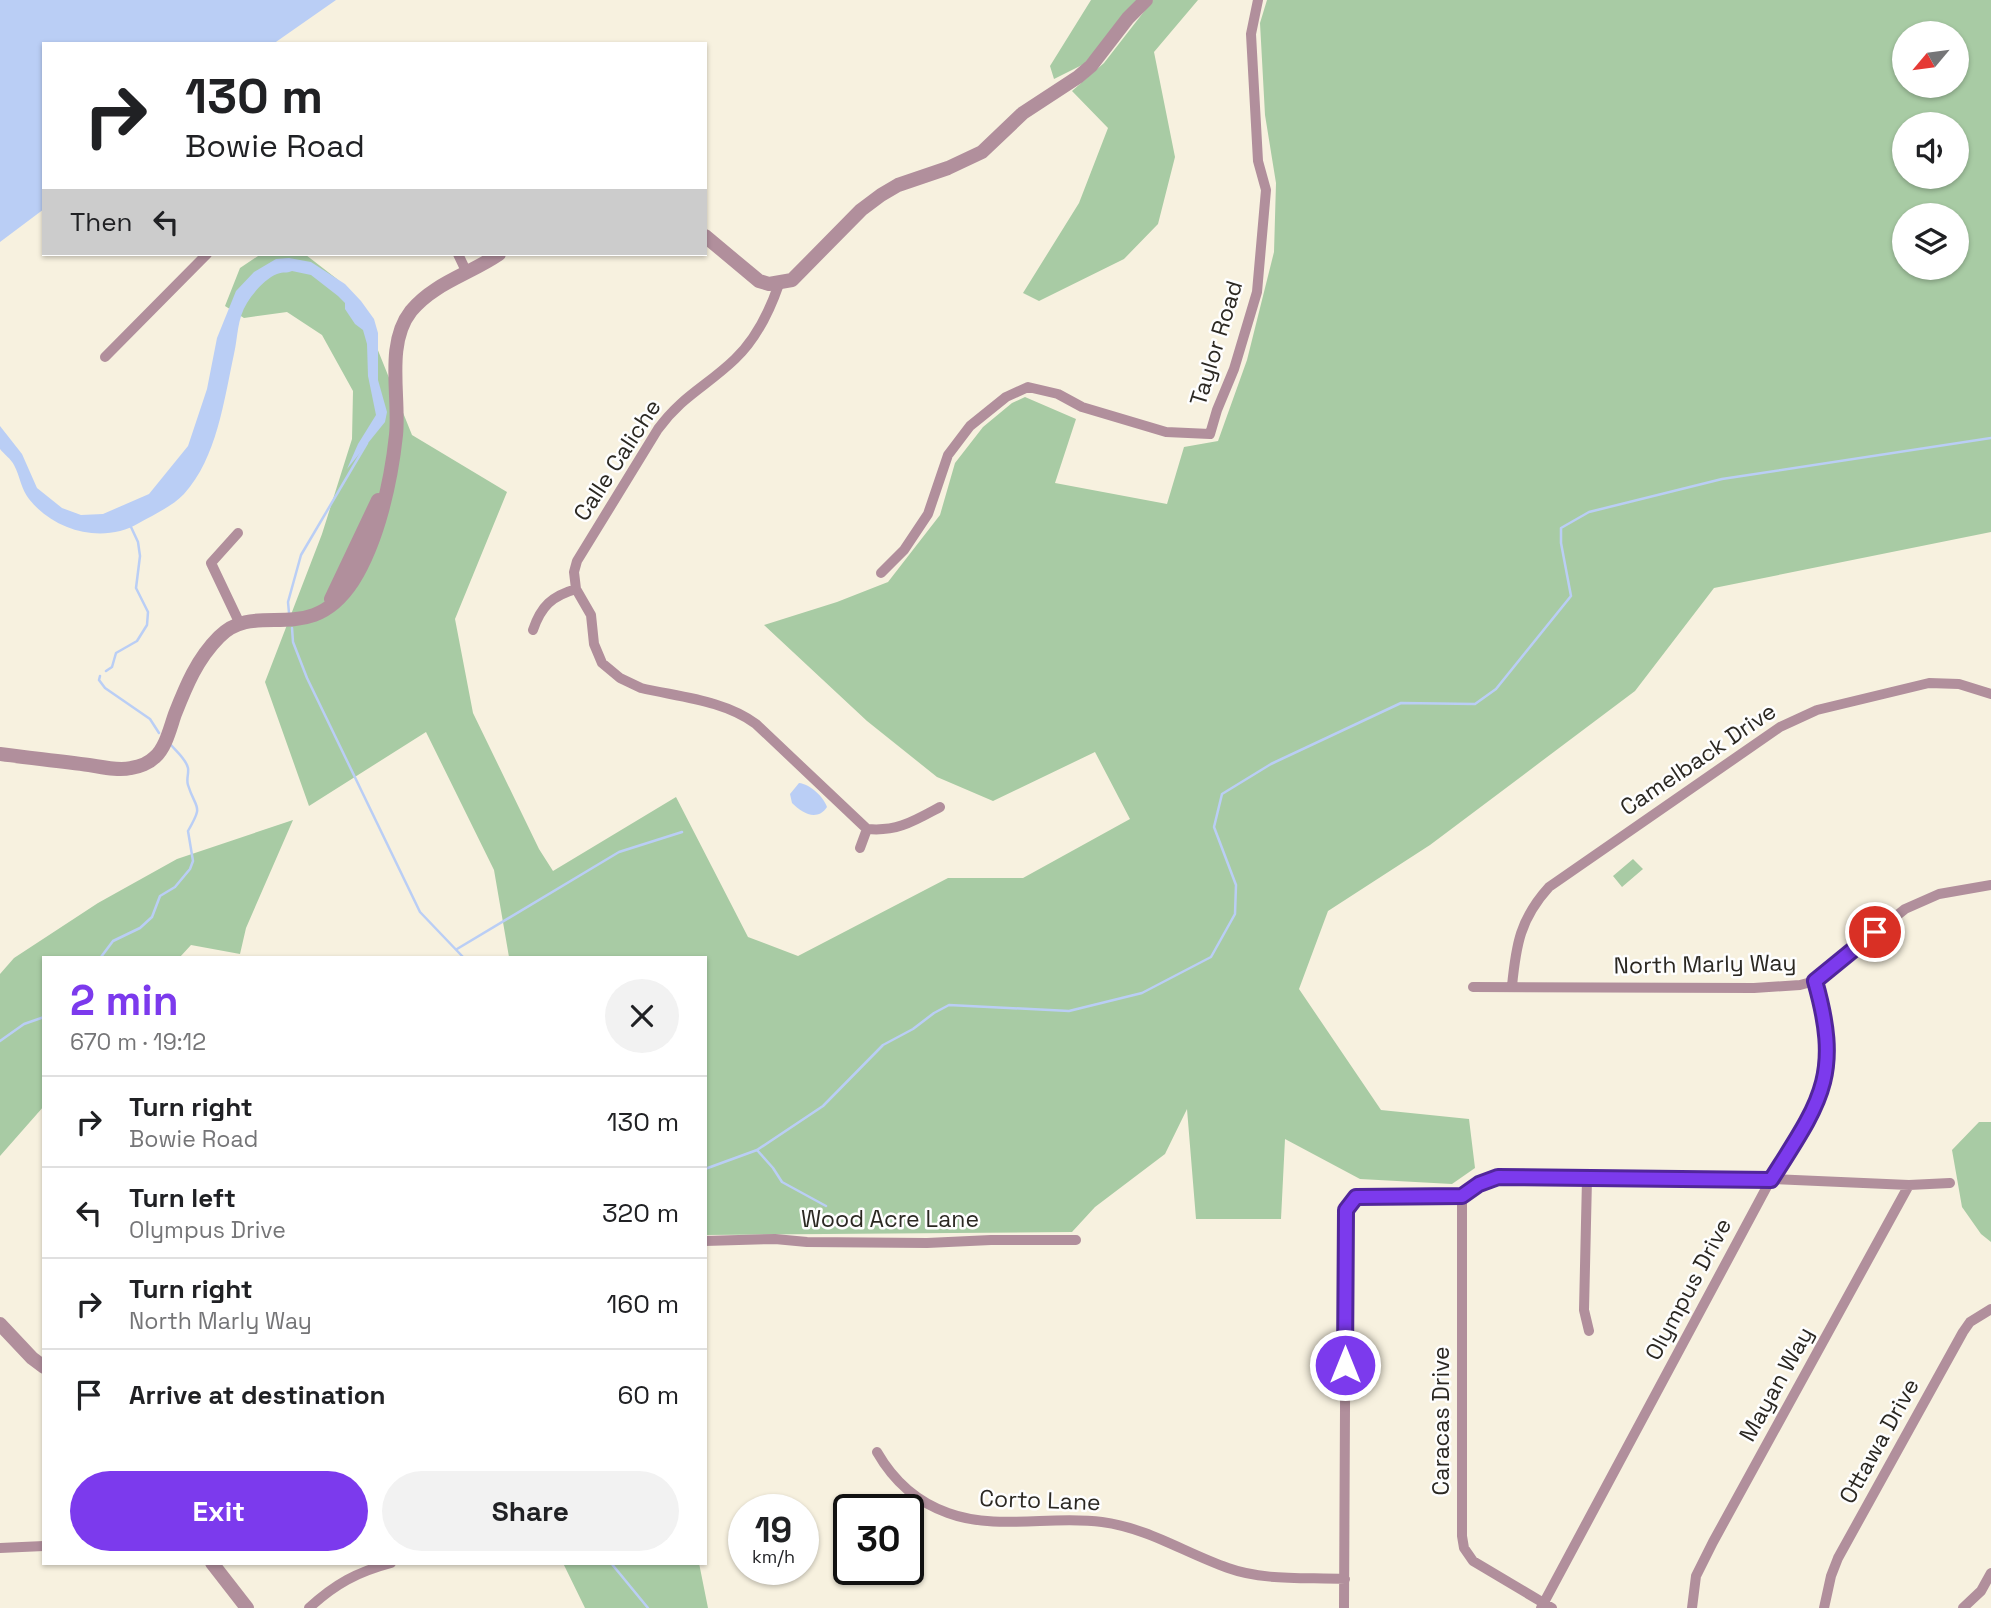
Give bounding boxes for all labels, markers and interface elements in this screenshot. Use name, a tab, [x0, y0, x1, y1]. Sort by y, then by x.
north arrow	[1892, 21, 1969, 98]
map controls	[1892, 21, 1969, 280]
text: 130 m	[185, 65, 323, 127]
icon: right	[70, 70, 161, 161]
button: sound	[1892, 112, 1969, 189]
text: Bowie Road	[185, 126, 365, 166]
icon: left	[147, 203, 185, 241]
button: layers	[1892, 203, 1969, 280]
text: Then	[70, 205, 133, 239]
street label: Taylor Road	[1183, 277, 1249, 409]
street label: Calle Caliche	[566, 393, 668, 527]
street label: Camelback Drive	[1614, 696, 1782, 822]
pin	[1845, 902, 1905, 962]
icon: arrive	[1856, 913, 1894, 951]
street label: North Marly Way	[1613, 947, 1797, 981]
text: 2 min	[70, 974, 179, 1027]
button: close	[605, 979, 679, 1053]
text: 670 m · 19:12	[70, 1027, 206, 1057]
text: Turn right	[129, 1090, 253, 1124]
icon: right	[70, 1103, 108, 1141]
text: 130 m	[607, 1105, 679, 1139]
text: Bowie Road	[129, 1124, 258, 1154]
text: Turn left	[129, 1181, 236, 1215]
icon: left	[70, 1194, 108, 1232]
text: 320 m	[602, 1196, 679, 1230]
street label: Wood Acre Lane	[801, 1204, 979, 1234]
street label: Olympus Drive	[1638, 1213, 1738, 1365]
text: Olympus Drive	[129, 1215, 286, 1245]
text: Turn right	[129, 1272, 253, 1306]
icon: right	[70, 1285, 108, 1323]
text: 160 m	[607, 1287, 679, 1321]
text: North Marly Way	[129, 1306, 312, 1336]
street label: Mayan Way	[1732, 1321, 1820, 1447]
position arrow	[1308, 1328, 1382, 1402]
street label: Caracas Drive	[1426, 1346, 1456, 1496]
street label: Ottawa Drive	[1832, 1373, 1926, 1509]
icon: arrive	[70, 1376, 108, 1414]
text: Arrive at destination	[129, 1378, 386, 1412]
text: 60 m	[617, 1378, 679, 1412]
button: Exit	[70, 1471, 368, 1551]
button: Share	[382, 1471, 679, 1551]
street label: Corto Lane	[979, 1483, 1101, 1517]
speed limit sign: 30	[833, 1494, 924, 1585]
text: 19	[755, 1508, 792, 1552]
text: km/h	[752, 1545, 795, 1568]

